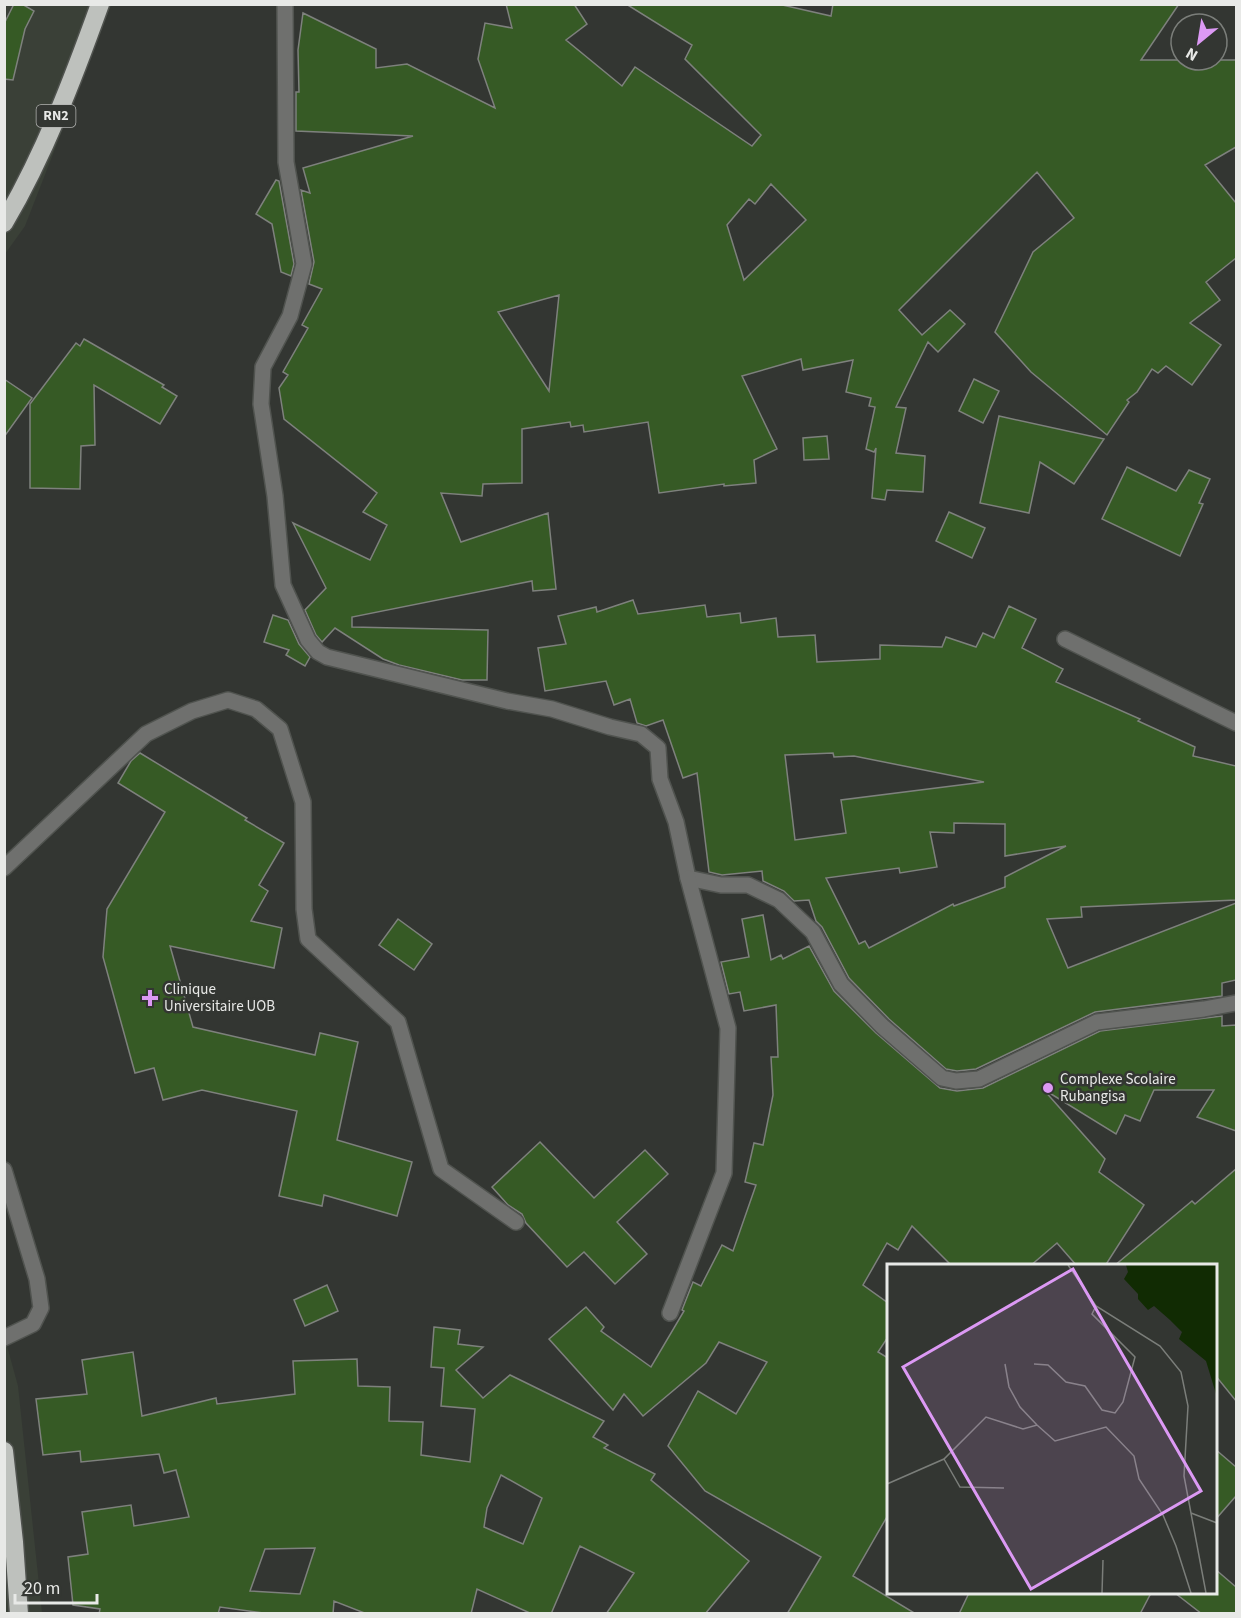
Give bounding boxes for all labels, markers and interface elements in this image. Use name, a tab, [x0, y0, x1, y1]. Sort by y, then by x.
north arrow	[1169, 12, 1229, 72]
text: N	[1182, 42, 1202, 66]
road number: RN2	[36, 105, 76, 127]
place label: Clinique Universitaire UOB	[164, 979, 275, 1017]
marker: Clinique Universitaire UOB	[141, 989, 159, 1007]
place label: Complexe Scolaire Rubangisa	[1060, 1069, 1176, 1107]
marker: Complexe Scolaire Rubangisa	[1041, 1081, 1055, 1095]
inset map	[887, 1264, 1217, 1594]
scale bar	[15, 1567, 98, 1605]
text: 20 m	[24, 1576, 60, 1601]

